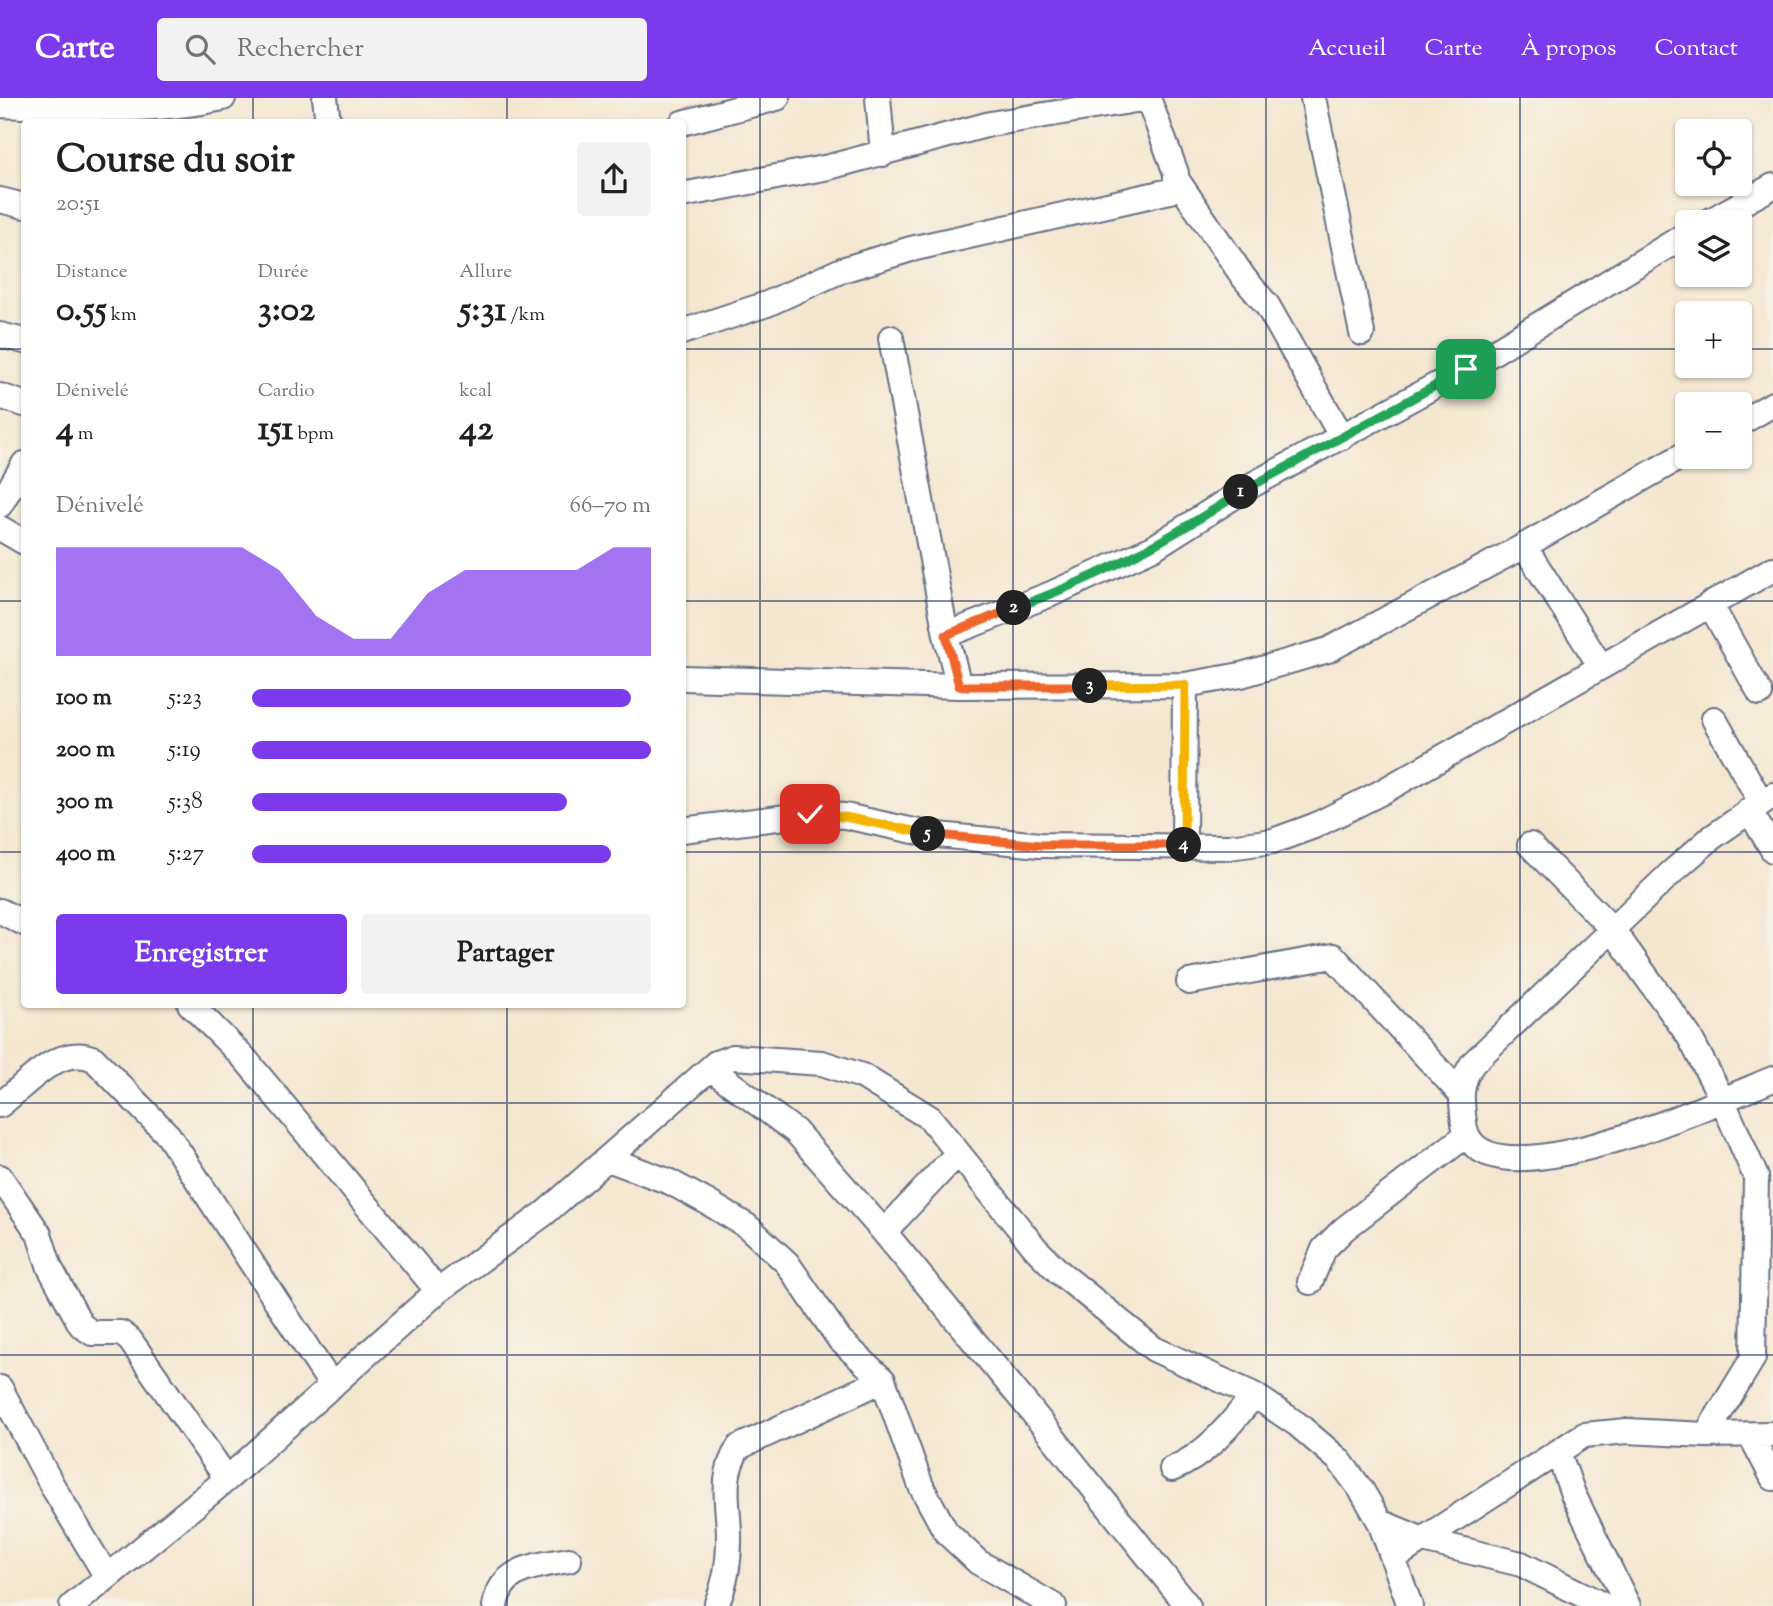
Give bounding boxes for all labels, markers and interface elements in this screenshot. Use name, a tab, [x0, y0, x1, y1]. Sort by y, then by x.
search box	[157, 18, 647, 81]
text: Carte	[35, 25, 115, 73]
icon: search	[181, 30, 219, 68]
text: Rechercher	[237, 31, 364, 68]
text: Accueil	[1308, 32, 1387, 66]
text: Carte	[1425, 32, 1483, 66]
text: À propos	[1521, 32, 1616, 66]
text: Contact	[1654, 32, 1738, 66]
map controls	[1675, 119, 1752, 469]
button: locate	[1675, 119, 1752, 196]
text: Course du soir	[56, 135, 295, 189]
button: share	[577, 142, 651, 216]
text: 20:51	[56, 188, 100, 221]
button: layers	[1675, 210, 1752, 287]
text: Distance	[56, 259, 128, 286]
text: Durée	[258, 259, 308, 286]
text: Allure	[459, 259, 512, 286]
text: 0.55	[56, 286, 107, 337]
text: 3:02	[258, 286, 315, 337]
text: 5:31	[459, 286, 506, 337]
button: +	[1675, 301, 1752, 378]
text: km	[107, 302, 137, 329]
text: /km	[506, 302, 545, 329]
pin	[1436, 339, 1496, 399]
icon: arrive	[1447, 350, 1485, 388]
text: Dénivelé	[56, 378, 129, 405]
text: Cardio	[258, 378, 315, 405]
text: kcal	[459, 378, 492, 405]
button: −	[1675, 392, 1752, 469]
text: 4	[56, 405, 74, 456]
text: 151	[258, 405, 293, 456]
text: 42	[459, 405, 493, 456]
text: m	[74, 421, 93, 448]
text: bpm	[293, 421, 334, 448]
pin: 1	[1224, 474, 1258, 510]
text: 1	[1237, 478, 1244, 505]
text: Dénivelé	[56, 490, 144, 523]
text: 66–70 m	[569, 490, 651, 523]
pin: 2	[996, 590, 1032, 626]
text: 2	[1009, 594, 1018, 621]
pin: 3	[1072, 668, 1108, 704]
text: 3	[1086, 672, 1093, 699]
text: 100 m	[56, 682, 112, 715]
text: 5:23	[168, 682, 202, 715]
text: 200 m	[56, 734, 115, 767]
text: 5:19	[168, 734, 201, 767]
pin	[780, 784, 840, 844]
text: 300 m	[56, 786, 113, 819]
text: 5:38	[168, 786, 203, 819]
icon: check	[791, 795, 829, 833]
pin: 5	[911, 816, 946, 852]
text: 5	[924, 820, 931, 847]
pin: 4	[1166, 828, 1202, 862]
text: 4	[1179, 831, 1188, 858]
text: 400 m	[56, 838, 116, 871]
text: 5:27	[168, 838, 204, 871]
button: Enregistrer	[56, 914, 347, 994]
button: Partager	[361, 914, 651, 994]

